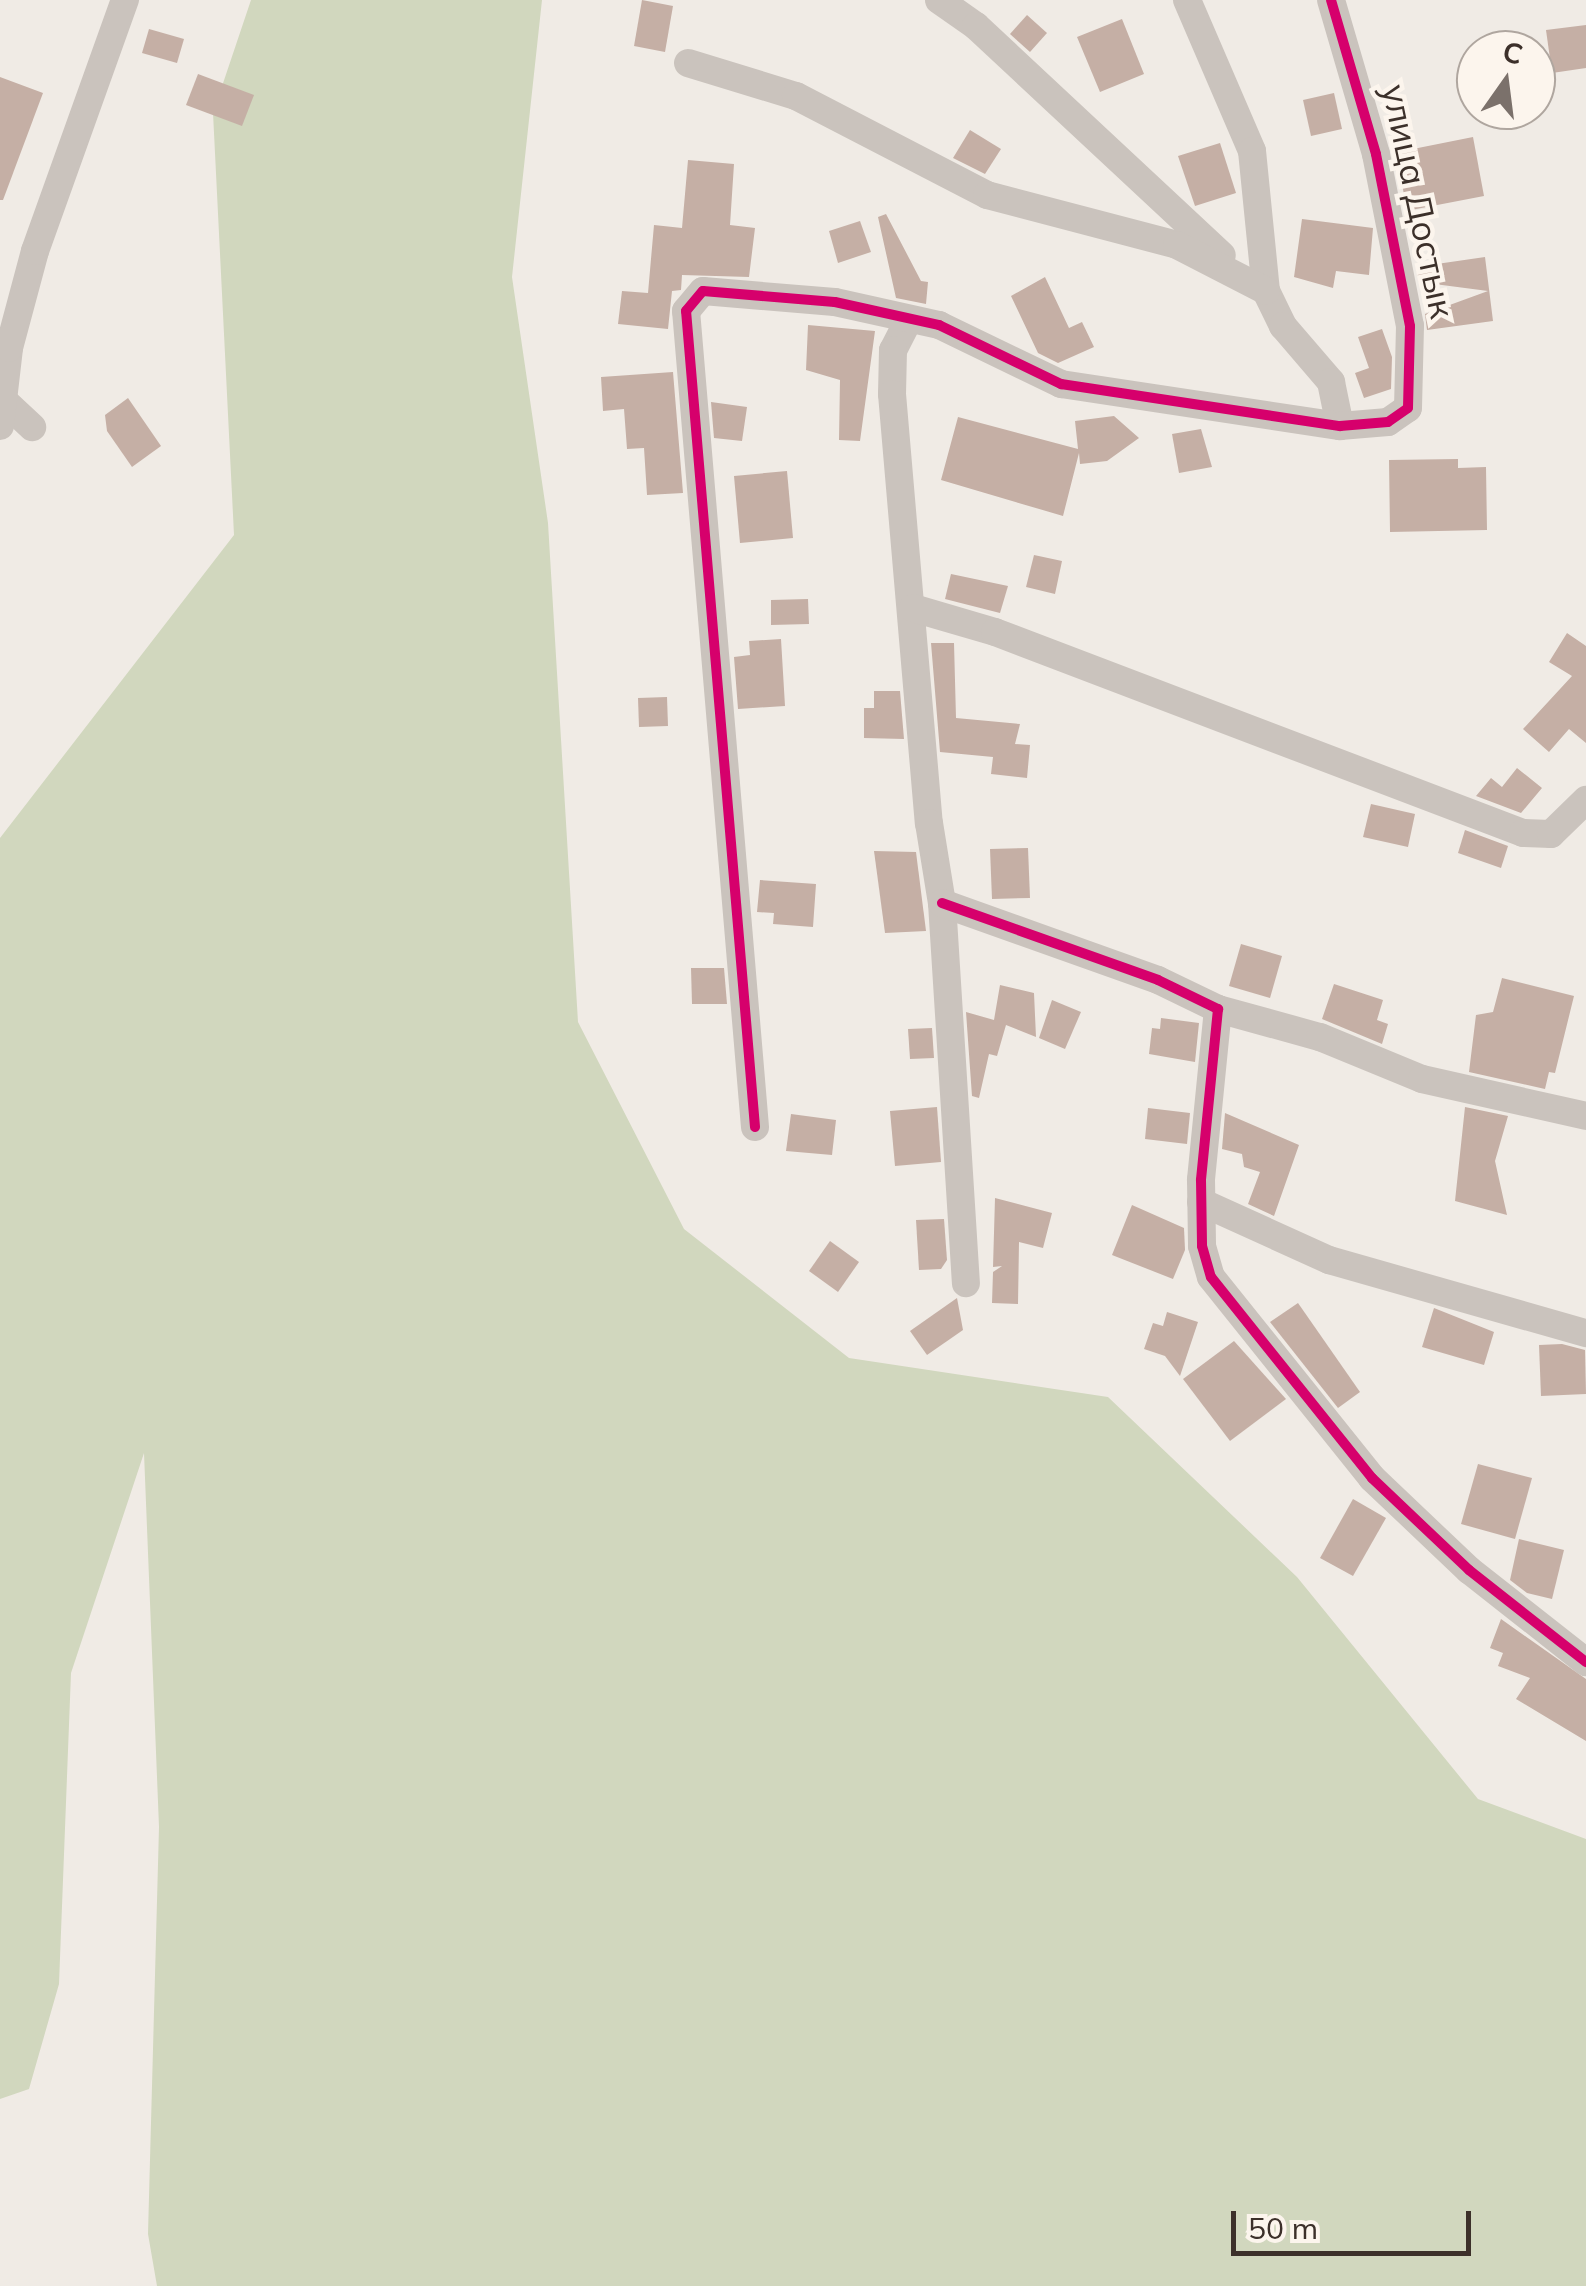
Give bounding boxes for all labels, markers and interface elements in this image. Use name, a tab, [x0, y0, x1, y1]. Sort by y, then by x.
north arrow	[1456, 30, 1556, 130]
text: С	[1499, 33, 1526, 72]
street label: улица Достык	[1374, 80, 1464, 322]
scale bar	[1236, 2191, 1476, 2253]
text: 50 m	[1248, 2209, 1318, 2247]

